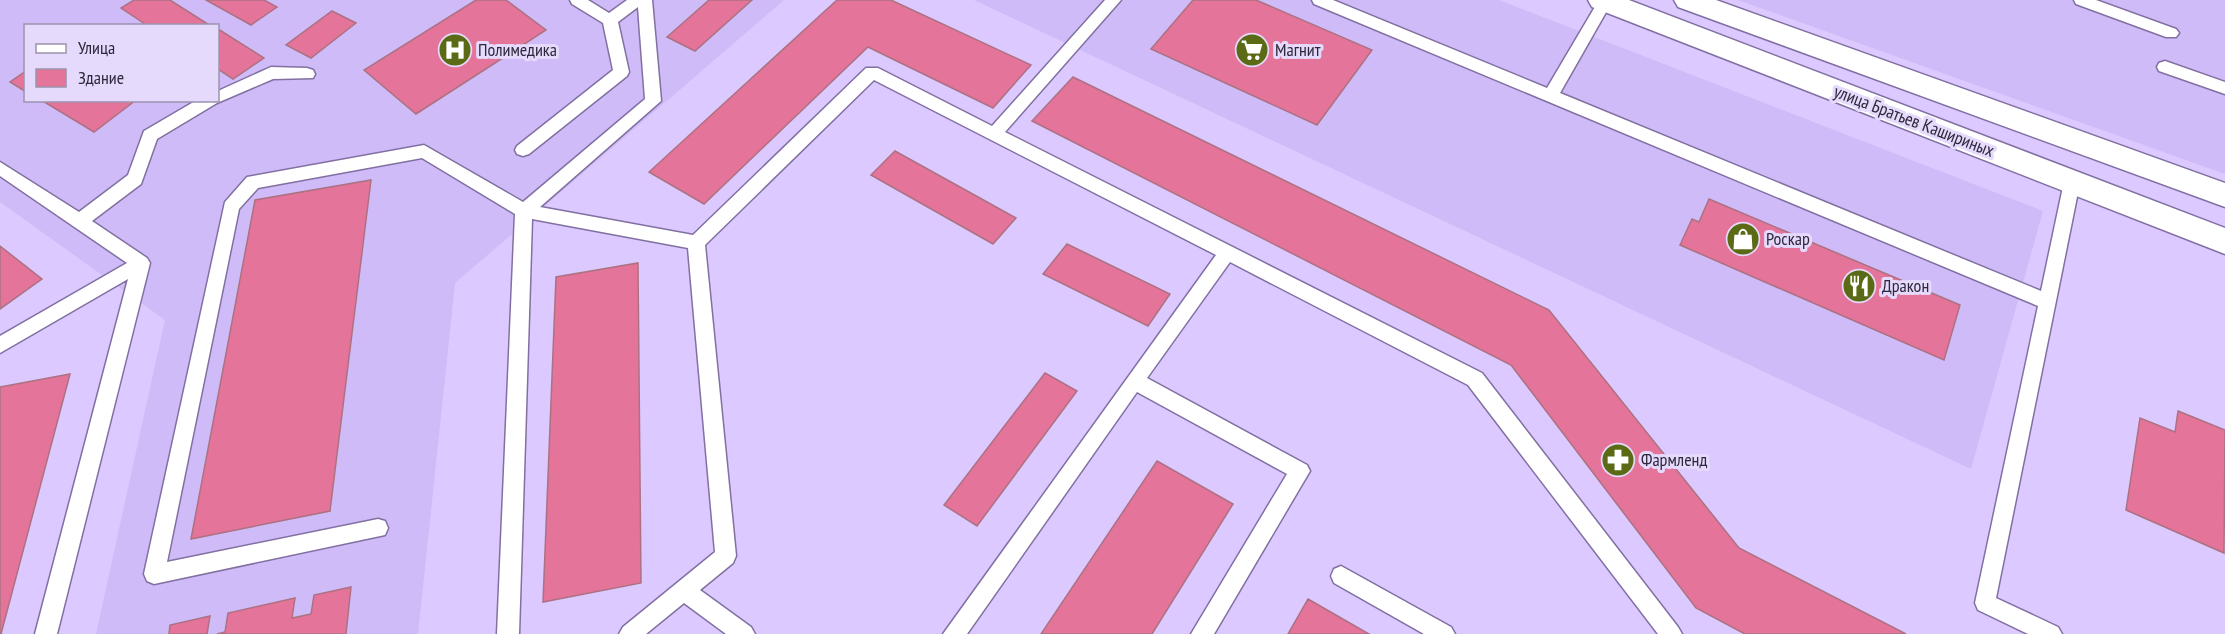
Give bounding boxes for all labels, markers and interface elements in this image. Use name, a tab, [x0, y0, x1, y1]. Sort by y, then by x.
legend	[24, 24, 219, 102]
hospital icon: Полимедика	[437, 32, 473, 68]
supermarket icon: Магнит	[1234, 32, 1270, 68]
text: Улица	[78, 36, 115, 59]
place label: Полимедика	[478, 38, 557, 61]
place label: Магнит	[1275, 38, 1321, 61]
text: Здание	[78, 66, 124, 89]
street label: улица Братьев Кашириных	[1831, 79, 1998, 162]
shop icon: Роскар	[1725, 221, 1761, 257]
place label: Роскар	[1766, 227, 1810, 250]
restaurant icon: Дракон	[1841, 268, 1877, 304]
place label: Дракон	[1882, 274, 1929, 297]
pharmacy icon: Фармленд	[1600, 442, 1636, 478]
place label: Фармленд	[1641, 448, 1707, 471]

